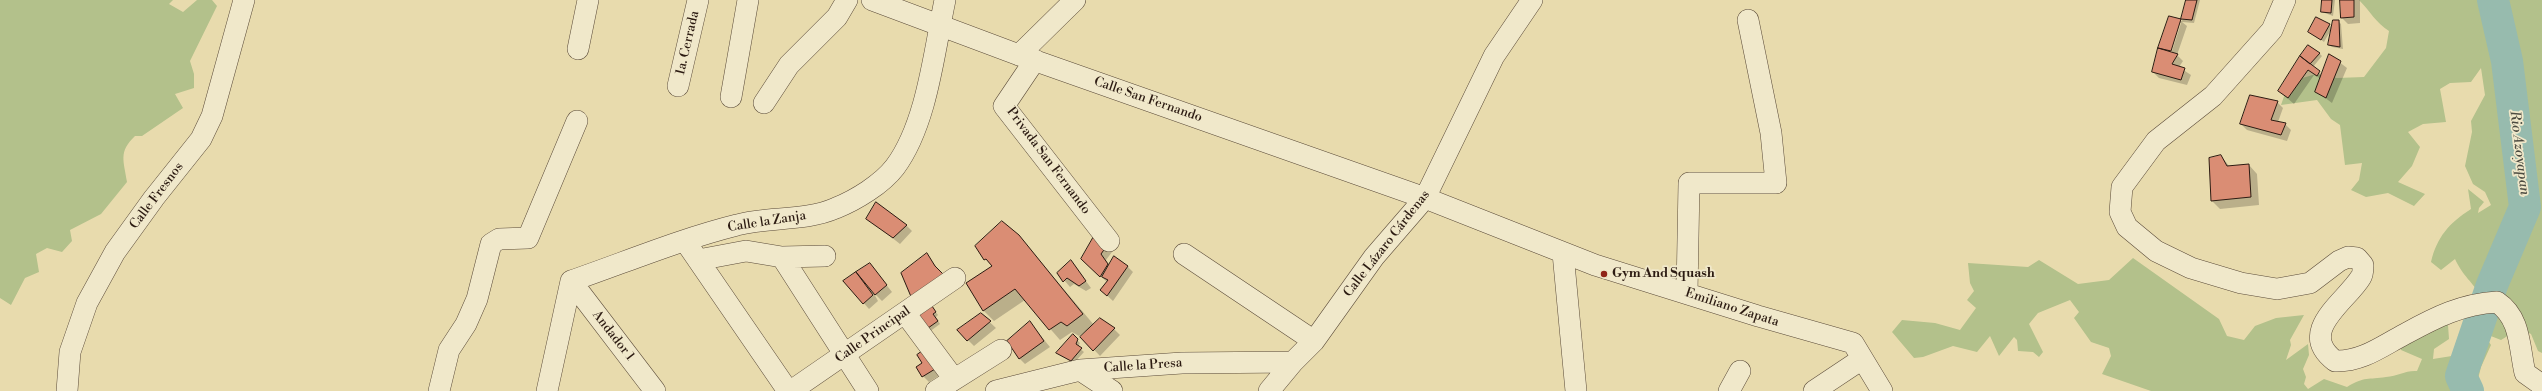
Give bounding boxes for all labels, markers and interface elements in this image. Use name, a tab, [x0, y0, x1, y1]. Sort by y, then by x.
street label: 1a. Cerrada	[673, 9, 703, 77]
street label: Calle San Fernando	[1092, 74, 1204, 126]
street label: Privada San Fernando	[1003, 104, 1093, 218]
water label: Rio Azoyapan	[2505, 110, 2533, 196]
street label: Calle Fresnos	[127, 160, 187, 232]
street label: Calle Lázaro Cárdenas	[1341, 188, 1433, 300]
street label: Calle la Zanja	[727, 208, 807, 236]
place label: Gym And Squash	[1612, 266, 1715, 282]
marker: Gym And Squash	[1599, 269, 1609, 279]
street label: Emiliano Zapata	[1683, 285, 1781, 331]
street label: Calle Principal	[832, 303, 914, 367]
street label: Andador 1	[589, 308, 637, 364]
street label: Calle la Presa	[1103, 355, 1183, 377]

